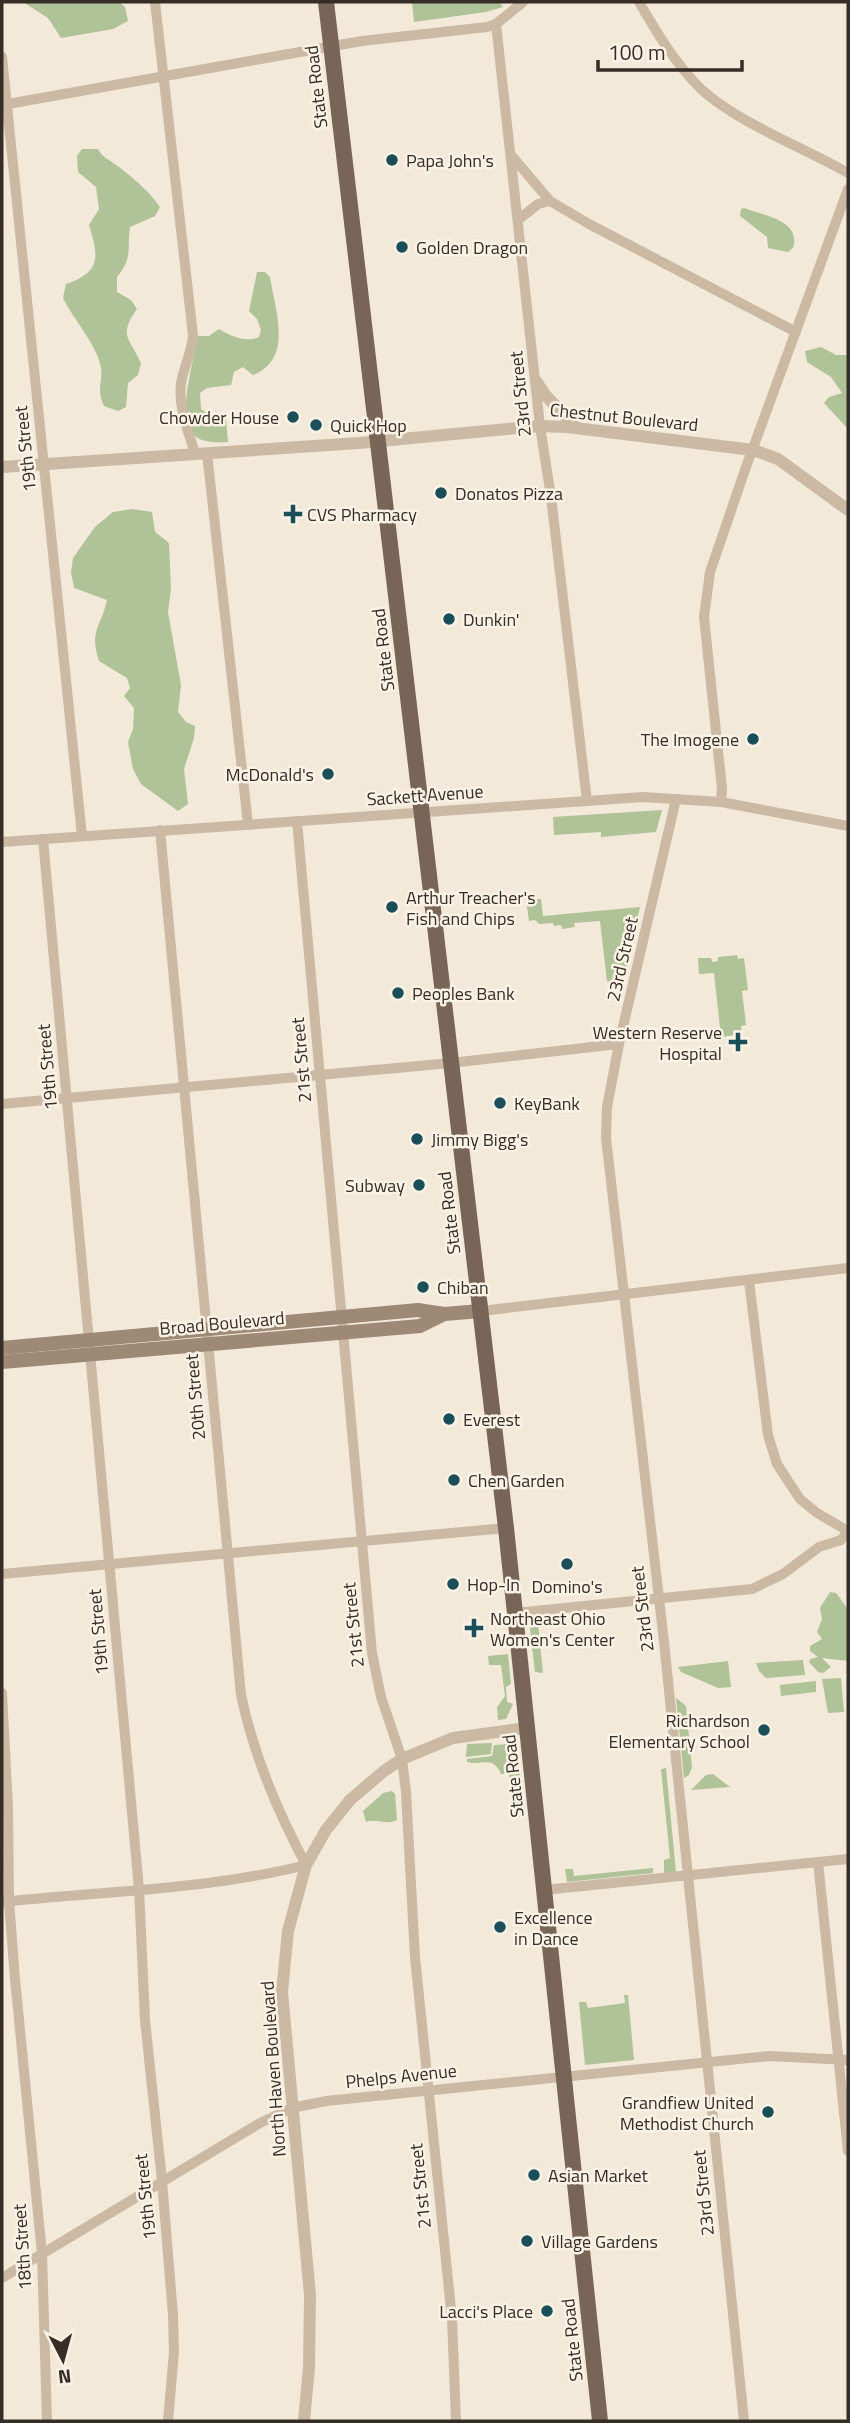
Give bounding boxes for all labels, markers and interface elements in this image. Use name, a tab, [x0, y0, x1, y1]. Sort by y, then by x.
scale bar	[598, 28, 742, 72]
text: 100 m	[608, 36, 665, 68]
street label: State Road	[298, 44, 334, 130]
place label: Papa John's	[406, 147, 494, 174]
marker: Papa John's	[384, 152, 400, 168]
place label: Golden Dragon	[416, 234, 528, 261]
marker: Golden Dragon	[394, 239, 410, 255]
street label: 23rd Street	[502, 349, 538, 438]
street label: Chestnut Boulevard	[548, 396, 700, 438]
street label: 19th Street	[7, 404, 43, 493]
place label: Chowder House	[159, 404, 279, 431]
marker: Chowder House	[285, 409, 301, 425]
place label: Quick Hop	[330, 412, 407, 439]
marker: Quick Hop	[308, 417, 324, 433]
place label: Donatos Pizza	[455, 480, 563, 507]
marker: Donatos Pizza	[433, 485, 449, 501]
place label: CVS Pharmacy	[307, 501, 417, 528]
marker: CVS Pharmacy	[285, 506, 301, 522]
place label: Dunkin'	[463, 606, 520, 633]
street label: State Road	[365, 607, 401, 693]
marker: Dunkin'	[441, 611, 457, 627]
place label: The Imogene	[641, 726, 739, 753]
marker: The Imogene	[745, 731, 761, 747]
place label: McDonald's	[226, 761, 314, 788]
marker: McDonald's	[320, 766, 336, 782]
street label: Sackett Avenue	[366, 777, 484, 813]
place label: Arthur Treacher's Fish and Chips	[406, 884, 536, 932]
marker: Arthur Treacher's Fish and Chips	[384, 899, 400, 915]
street label: 23rd Street	[599, 913, 645, 1004]
place label: Peoples Bank	[412, 980, 515, 1007]
marker: Peoples Bank	[390, 985, 406, 1001]
street label: 21st Street	[284, 1016, 318, 1104]
place label: Western Reserve Hospital	[592, 1019, 722, 1067]
street label: 19th Street	[30, 1022, 64, 1111]
marker: Western Reserve Hospital	[728, 1032, 748, 1052]
place label: KeyBank	[514, 1090, 580, 1117]
marker: KeyBank	[492, 1095, 508, 1111]
place label: Jimmy Bigg's	[431, 1126, 528, 1153]
marker: Jimmy Bigg's	[409, 1131, 425, 1147]
street label: State Road	[431, 1170, 467, 1256]
place label: Subway	[345, 1172, 405, 1199]
marker: Subway	[411, 1177, 427, 1193]
place label: Chiban	[437, 1274, 489, 1301]
marker: Chiban	[415, 1279, 431, 1295]
street label: Broad Boulevard	[158, 1304, 286, 1342]
street label: 20th Street	[178, 1352, 212, 1441]
place label: Everest	[463, 1406, 521, 1433]
marker: Everest	[441, 1411, 457, 1427]
place label: Chen Garden	[468, 1467, 565, 1494]
marker: Chen Garden	[446, 1472, 462, 1488]
marker: Domino's	[559, 1556, 575, 1572]
street label: 23rd Street	[623, 1564, 661, 1653]
place label: Hop-In	[467, 1571, 520, 1598]
place label: Domino's	[531, 1573, 603, 1600]
marker: Hop-In	[445, 1576, 461, 1592]
street label: 21st Street	[335, 1581, 371, 1669]
street label: 19th Street	[81, 1587, 115, 1676]
place label: Northeast Ohio Women's Center	[490, 1605, 615, 1653]
marker: Northeast Ohio Women's Center	[464, 1618, 484, 1638]
place label: Richardson Elementary School	[608, 1707, 750, 1755]
marker: Richardson Elementary School	[756, 1722, 772, 1738]
street label: State Road	[495, 1733, 531, 1819]
place label: Excellence in Dance	[514, 1904, 593, 1952]
marker: Excellence in Dance	[492, 1919, 508, 1935]
street label: North Haven Boulevard	[253, 1980, 293, 2158]
street label: Phelps Avenue	[344, 2057, 458, 2095]
place label: Grandfiew United Methodist Church	[620, 2089, 754, 2137]
marker: Grandfiew United Methodist Church	[760, 2104, 776, 2120]
street label: 21st Street	[402, 2142, 438, 2230]
street label: 23rd Street	[685, 2148, 721, 2237]
street label: 19th Street	[127, 2152, 163, 2241]
place label: Asian Market	[548, 2162, 648, 2189]
marker: Asian Market	[526, 2167, 542, 2183]
street label: 18th Street	[5, 2202, 38, 2291]
place label: Village Gardens	[541, 2228, 658, 2255]
marker: Village Gardens	[519, 2233, 535, 2249]
street label: State Road	[554, 2297, 590, 2383]
place label: Lacci's Place	[439, 2298, 533, 2325]
marker: Lacci's Place	[539, 2303, 555, 2319]
north arrow	[28, 2325, 98, 2395]
text: N	[57, 2362, 73, 2393]

